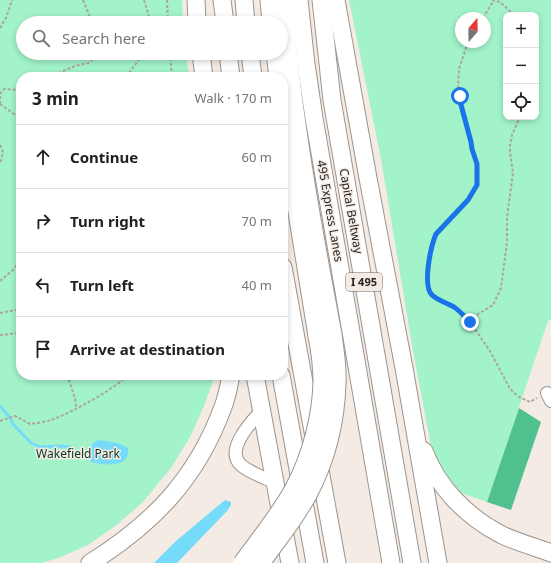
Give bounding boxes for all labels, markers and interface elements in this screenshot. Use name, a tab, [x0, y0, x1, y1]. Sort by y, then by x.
north arrow	[455, 12, 491, 48]
map controls	[503, 12, 539, 120]
button: +	[503, 12, 539, 48]
search box	[16, 16, 288, 60]
icon: search	[30, 27, 52, 49]
text: Search here	[62, 28, 145, 48]
button: −	[503, 48, 539, 84]
button: locate	[503, 84, 539, 120]
text: 3 min	[32, 87, 79, 110]
route start	[451, 87, 469, 105]
text: Walk · 170 m	[194, 89, 272, 107]
icon: ahead	[32, 146, 54, 168]
text: Continue	[70, 147, 138, 167]
text: 60 m	[242, 148, 272, 166]
street label: 495 Express Lanes	[313, 159, 348, 263]
street label: Capital Beltway	[336, 167, 368, 256]
icon: right	[32, 210, 54, 232]
text: Turn right	[70, 211, 145, 231]
text: 70 m	[242, 212, 272, 230]
road number: I 495	[346, 273, 382, 291]
icon: left	[32, 274, 54, 296]
text: Turn left	[70, 275, 134, 295]
text: 40 m	[242, 276, 272, 294]
route end	[461, 313, 479, 331]
icon: arrive	[32, 338, 54, 360]
text: Arrive at destination	[70, 339, 225, 359]
park label: Wakefield Park	[36, 445, 120, 462]

